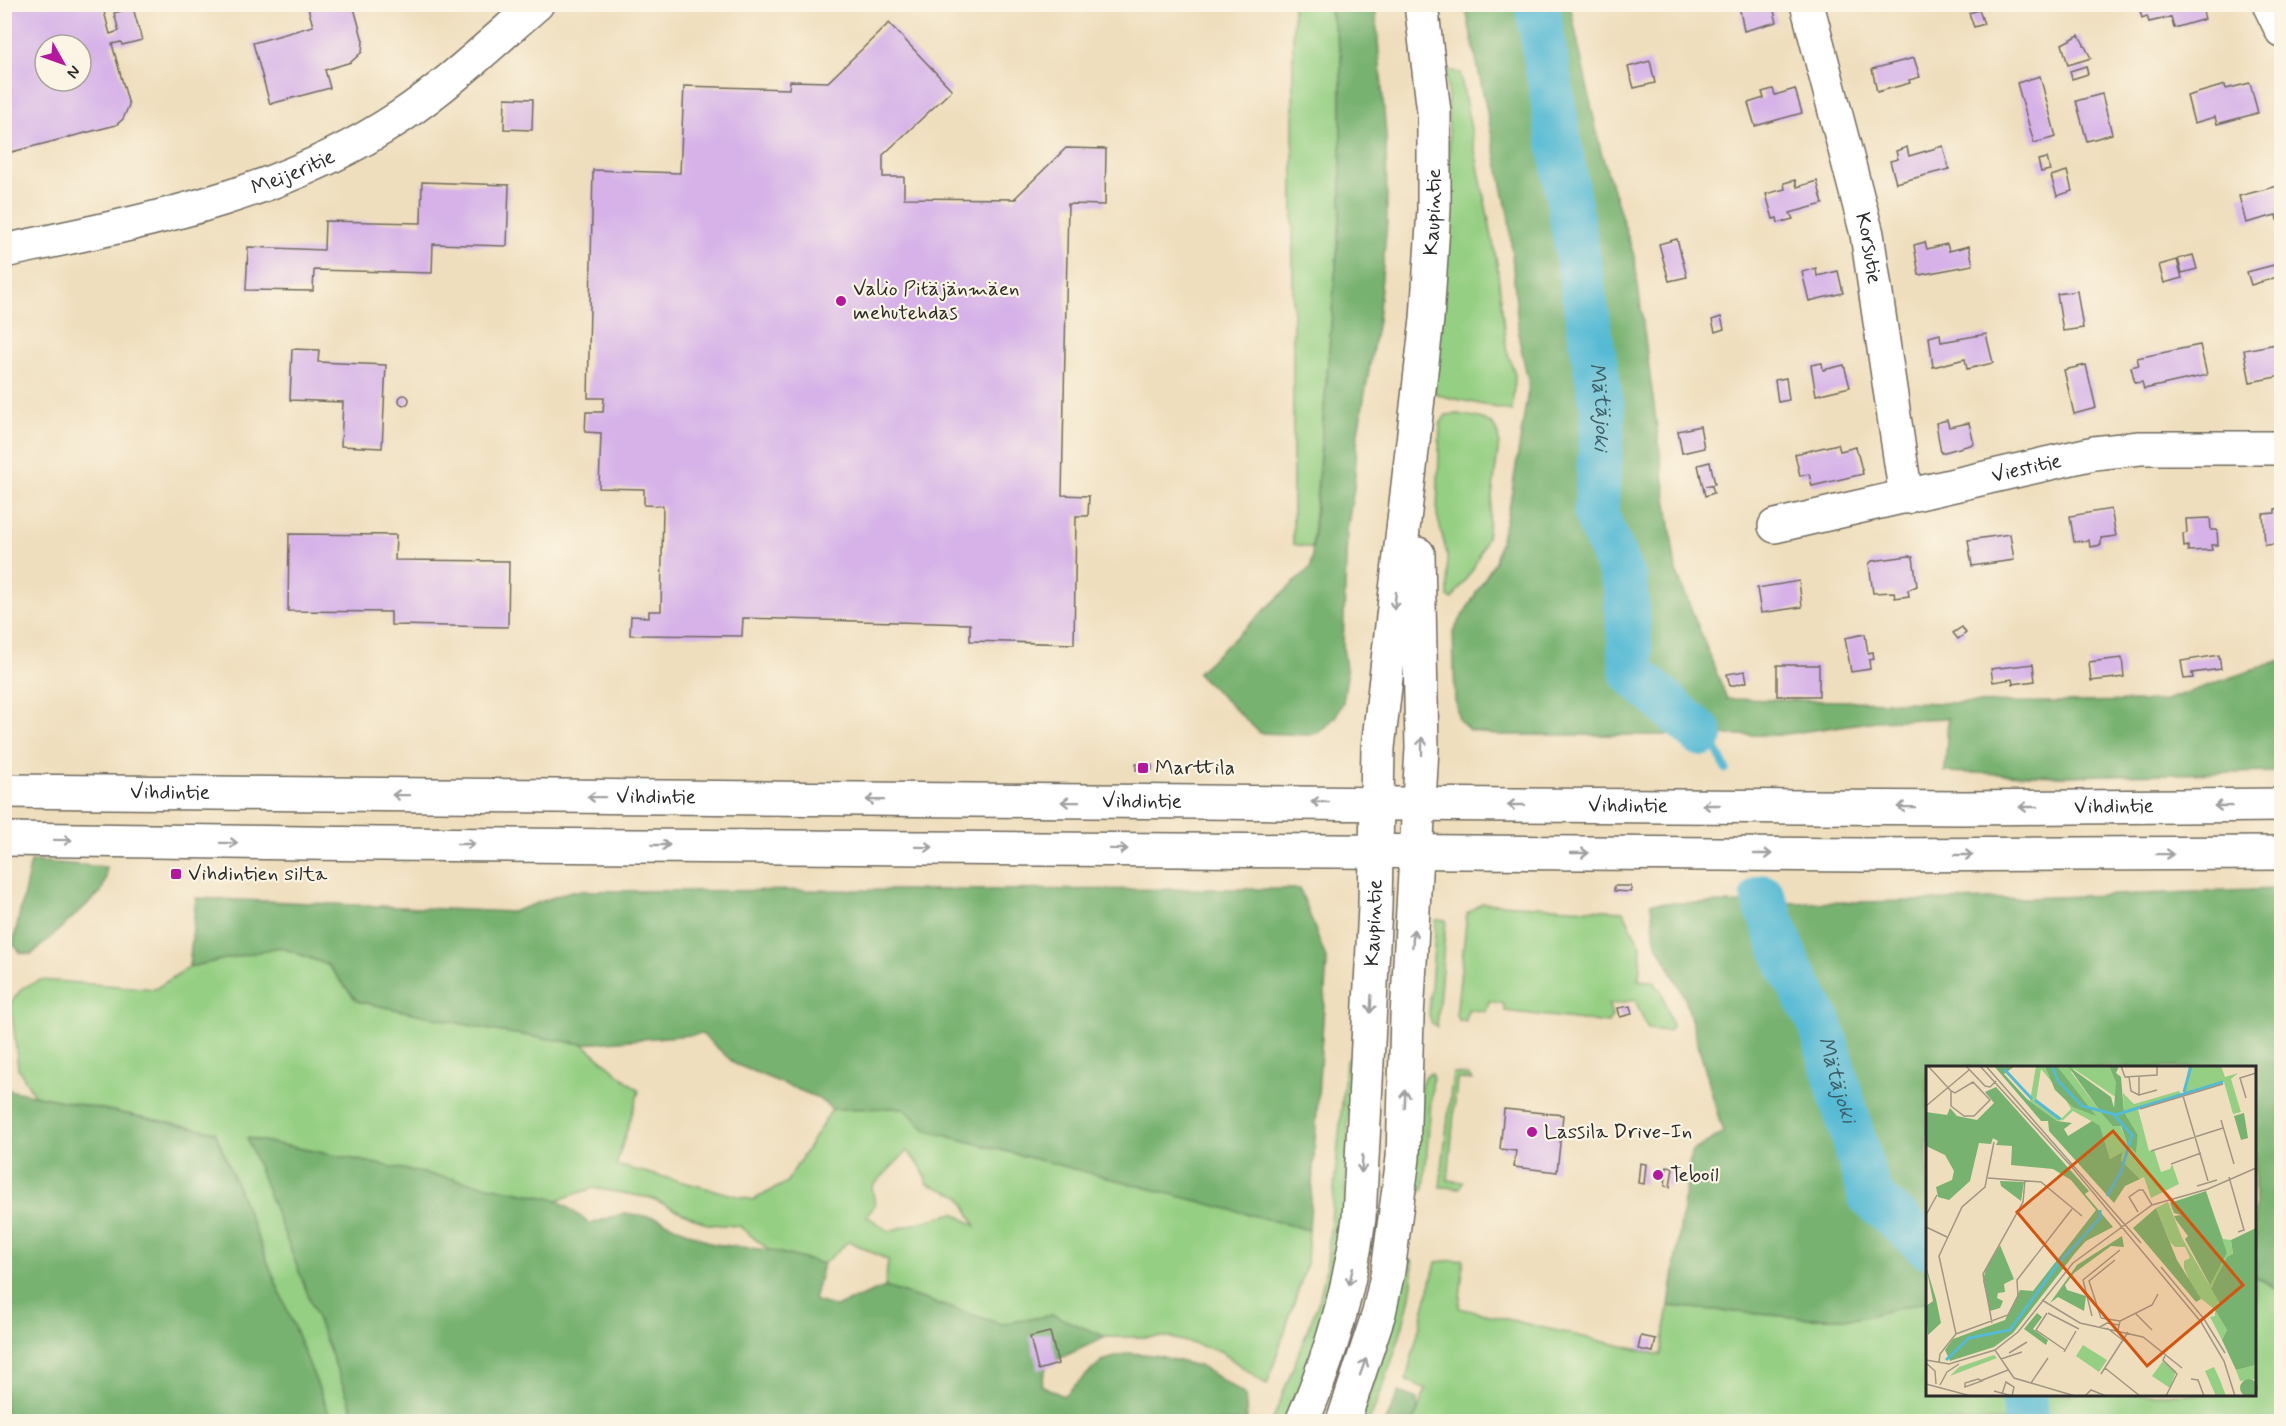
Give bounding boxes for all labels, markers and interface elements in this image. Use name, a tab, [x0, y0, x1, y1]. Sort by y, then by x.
north arrow	[33, 33, 93, 93]
text: N	[62, 61, 85, 83]
street label: Meijeritie	[247, 143, 339, 202]
street label: Kaupintie	[1417, 168, 1448, 256]
street label: Korsutie	[1848, 210, 1888, 286]
place label: Valio Pitäjänmäen mehutehdas	[853, 275, 1020, 327]
marker: Valio Pitäjänmäen mehutehdas	[834, 294, 848, 308]
water label: Mätäjoki	[1581, 361, 1618, 454]
street label: Viestitie	[1989, 447, 2064, 490]
one-way arrow	[1389, 590, 1400, 610]
one-way arrow	[1416, 736, 1428, 756]
place label: Marttila	[1155, 754, 1235, 782]
marker: Marttila	[1136, 761, 1150, 775]
street label: Vihdintie	[130, 778, 210, 807]
street label: Vihdintie	[616, 783, 696, 811]
street label: Vihdintie	[1102, 787, 1182, 816]
one-way arrow	[391, 789, 411, 801]
one-way arrow	[586, 791, 606, 803]
street label: Vihdintie	[1588, 791, 1668, 820]
street label: Vihdintie	[2074, 792, 2154, 821]
one-way arrow	[865, 794, 885, 806]
one-way arrow	[1060, 796, 1080, 808]
one-way arrow	[1310, 796, 1330, 808]
one-way arrow	[1507, 799, 1527, 811]
one-way arrow	[1702, 799, 1722, 811]
one-way arrow	[2214, 800, 2234, 812]
one-way arrow	[1897, 801, 1917, 813]
one-way arrow	[2019, 801, 2039, 813]
one-way arrow	[52, 834, 72, 846]
one-way arrow	[218, 837, 238, 848]
one-way arrow	[455, 838, 475, 850]
one-way arrow	[650, 839, 670, 851]
one-way arrow	[913, 841, 933, 853]
one-way arrow	[1108, 843, 1128, 855]
one-way arrow	[1570, 847, 1590, 859]
one-way arrow	[1752, 848, 1772, 860]
one-way arrow	[2154, 848, 2174, 860]
one-way arrow	[1953, 849, 1973, 861]
place label: Vihdintien silta	[188, 860, 328, 888]
marker: Vihdintien silta	[169, 867, 183, 881]
street label: Kaupintie	[1358, 879, 1390, 967]
one-way arrow	[1407, 929, 1418, 949]
one-way arrow	[1365, 994, 1376, 1014]
water label: Mätäjoki	[1811, 1033, 1863, 1128]
inset map	[1926, 1066, 2256, 1396]
one-way arrow	[1399, 1090, 1411, 1110]
place label: Lassila Drive-In	[1544, 1118, 1692, 1146]
marker: Lassila Drive-In	[1525, 1125, 1539, 1139]
one-way arrow	[1357, 1154, 1368, 1174]
place label: Teboil	[1670, 1161, 1719, 1189]
marker: Teboil	[1651, 1168, 1665, 1182]
one-way arrow	[1345, 1266, 1356, 1285]
one-way arrow	[1358, 1358, 1369, 1377]

